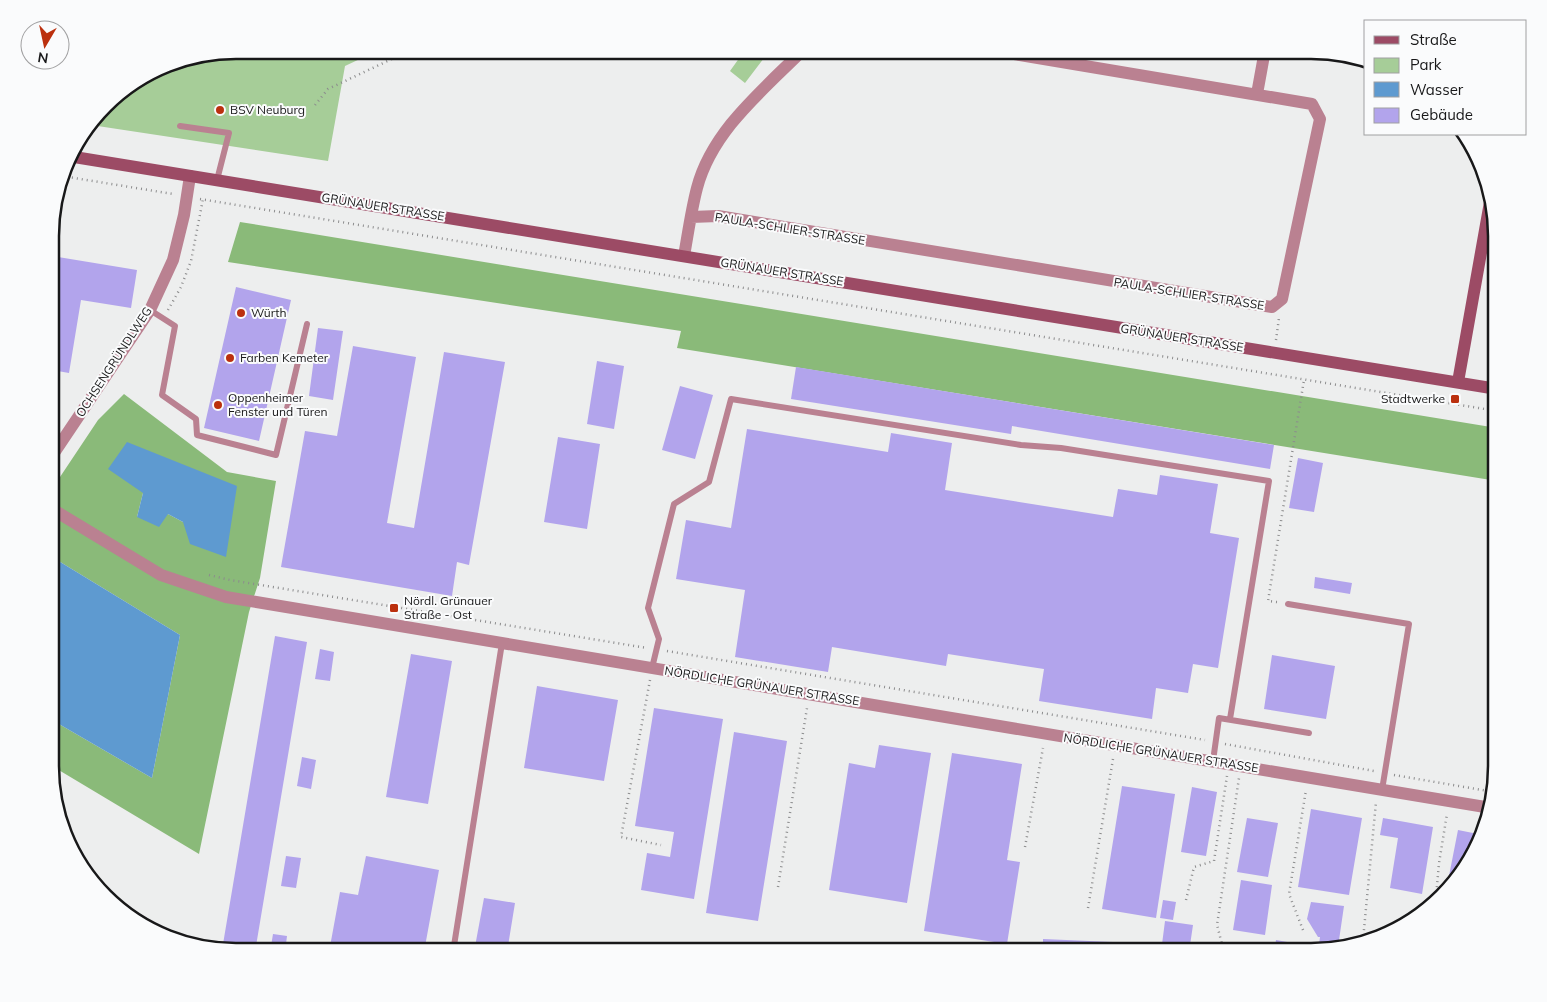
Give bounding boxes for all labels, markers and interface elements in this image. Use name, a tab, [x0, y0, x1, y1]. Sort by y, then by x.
north arrow	[20, 20, 70, 70]
legend	[1364, 20, 1527, 135]
text: Straße	[1410, 30, 1457, 49]
text: N	[36, 48, 50, 68]
text: Park	[1410, 55, 1442, 74]
text: Wasser	[1410, 80, 1464, 99]
place label: BSV Neuburg	[230, 102, 305, 117]
marker: BSV Neuburg	[214, 104, 226, 116]
text: Gebäude	[1410, 105, 1473, 124]
street label: GRÜNAUER STRASSE	[321, 189, 446, 224]
street label: PAULA-SCHLIER-STRASSE	[714, 209, 866, 248]
street label: GRÜNAUER STRASSE	[720, 254, 845, 289]
street label: PAULA-SCHLIER-STRASSE	[1113, 274, 1265, 313]
street label: OCHSENGRÜNDLWEG	[72, 304, 155, 420]
place label: Würth	[251, 305, 287, 320]
marker: Würth	[235, 307, 247, 319]
street label: GRÜNAUER STRASSE	[1120, 320, 1245, 355]
place label: Farben Kemeter	[240, 350, 329, 365]
marker: Farben Kemeter	[224, 352, 236, 364]
place label: Oppenheimer Fenster und Türen	[228, 390, 328, 419]
place label: Stadtwerke	[1381, 391, 1445, 406]
marker: Stadtwerke	[1449, 393, 1461, 405]
marker: Oppenheimer Fenster und Türen	[212, 399, 224, 411]
place label: Nördl. Grünauer Straße - Ost	[404, 593, 493, 622]
marker: Nördl. Grünauer Straße - Ost	[388, 602, 400, 614]
street label: NÖRDLICHE GRÜNAUER STRASSE	[664, 663, 861, 708]
street label: NÖRDLICHE GRÜNAUER STRASSE	[1063, 730, 1260, 775]

